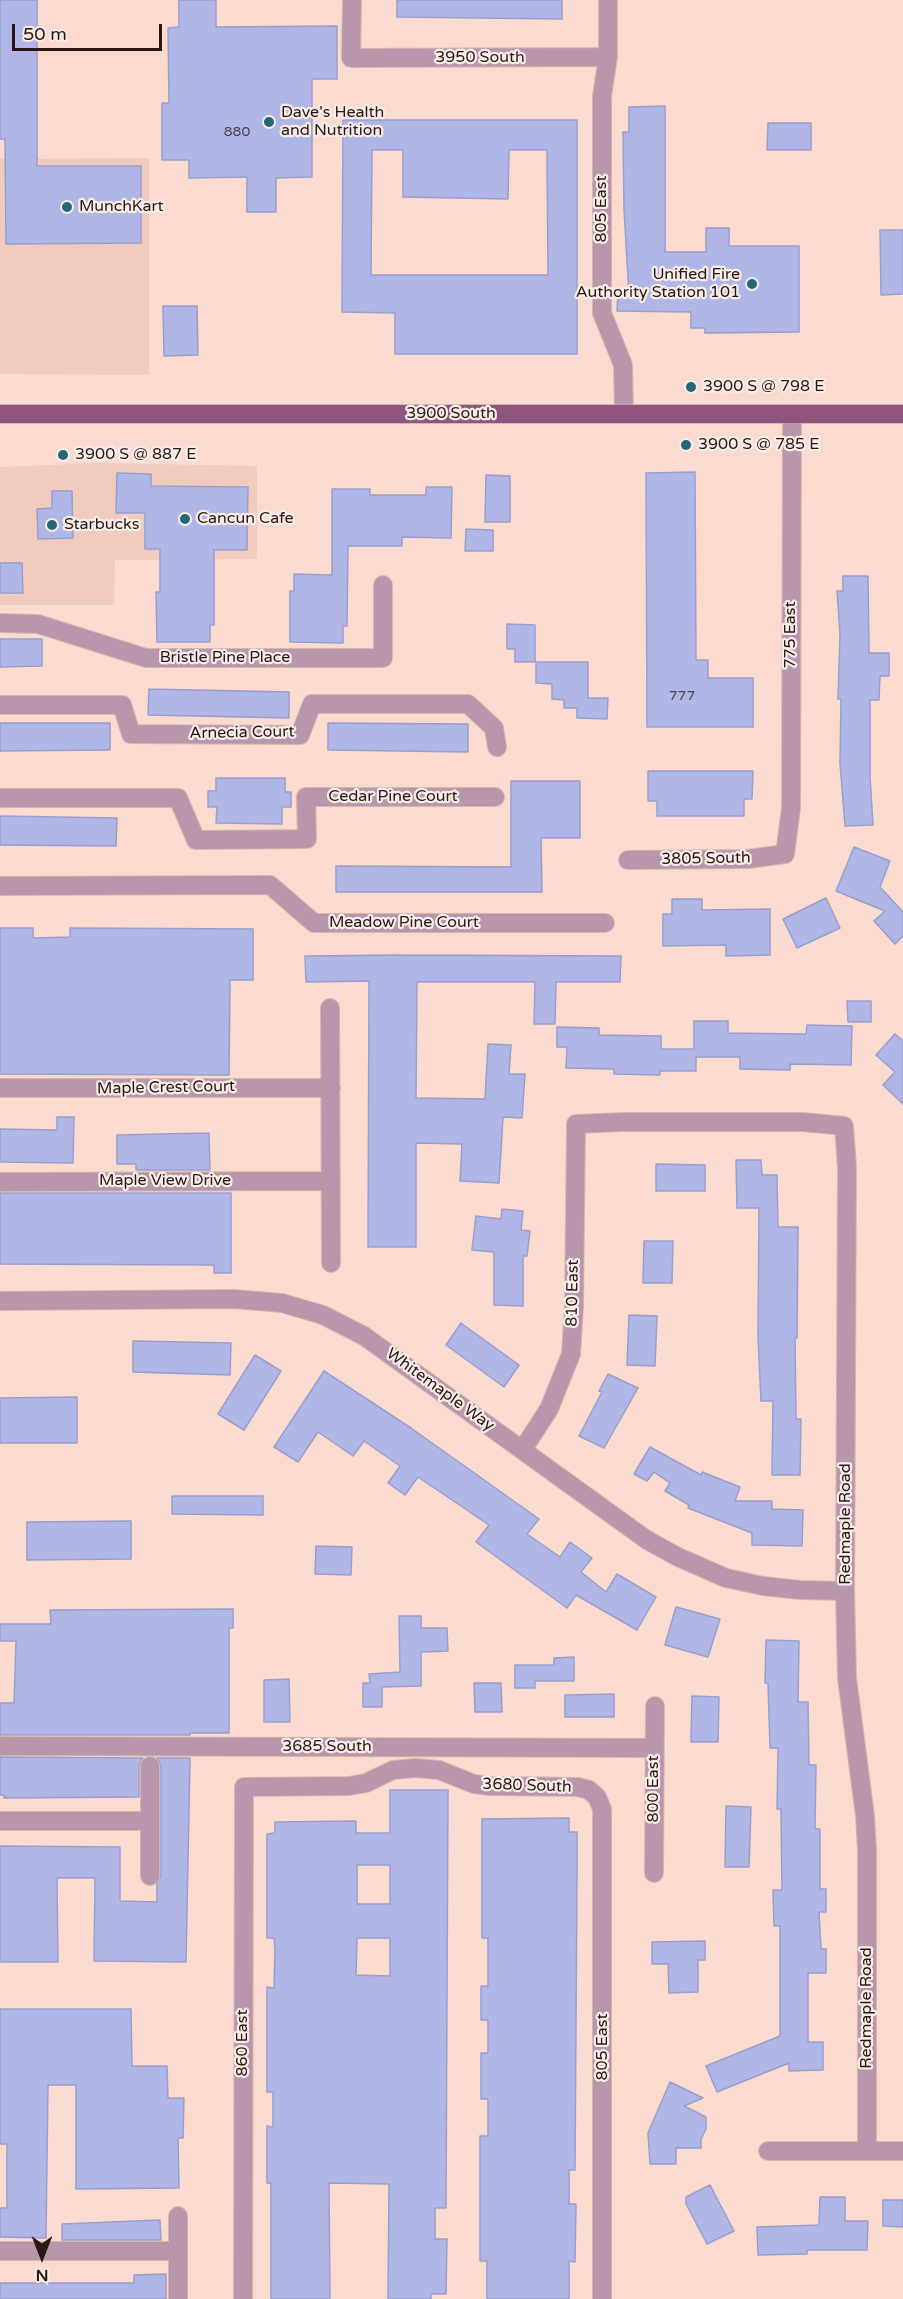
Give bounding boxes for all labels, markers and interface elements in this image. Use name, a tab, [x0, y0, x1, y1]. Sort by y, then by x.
scale bar	[15, 12, 165, 50]
text: 50 m	[23, 23, 67, 45]
street label: 3950 South	[435, 48, 525, 68]
place label: Dave's Health and Nutrition	[281, 103, 384, 141]
marker: Dave's Health and Nutrition	[262, 115, 276, 129]
house number: 880	[224, 124, 250, 140]
street label: 805 East	[592, 175, 612, 243]
place label: MunchKart	[79, 197, 164, 217]
marker: MunchKart	[60, 200, 74, 214]
place label: Unified Fire Authority Station 101	[576, 265, 740, 303]
marker: Unified Fire Authority Station 101	[745, 277, 759, 291]
place label: 3900 S @ 798 E	[703, 377, 824, 397]
marker: 3900 S @ 798 E	[684, 380, 698, 394]
street label: 3900 South	[406, 404, 496, 424]
place label: 3900 S @ 785 E	[698, 435, 819, 455]
marker: 3900 S @ 785 E	[679, 438, 693, 452]
place label: 3900 S @ 887 E	[75, 445, 196, 465]
marker: 3900 S @ 887 E	[56, 448, 70, 462]
place label: Cancun Cafe	[197, 509, 294, 529]
marker: Cancun Cafe	[178, 512, 192, 526]
place label: Starbucks	[64, 515, 139, 535]
marker: Starbucks	[45, 518, 59, 532]
street label: 775 East	[781, 601, 801, 669]
street label: Bristle Pine Place	[160, 648, 290, 668]
house number: 777	[669, 688, 695, 704]
street label: Arnecia Court	[189, 722, 295, 744]
street label: Cedar Pine Court	[328, 787, 458, 807]
street label: 3805 South	[661, 849, 751, 869]
street label: Meadow Pine Court	[329, 913, 479, 933]
street label: Maple Crest Court	[97, 1077, 235, 1099]
street label: Maple View Drive	[99, 1171, 231, 1191]
street label: 810 East	[563, 1259, 583, 1327]
street label: Whitemaple Way	[382, 1344, 498, 1436]
street label: Redmaple Road	[836, 1463, 856, 1585]
street label: 3685 South	[282, 1737, 372, 1757]
street label: 800 East	[644, 1755, 664, 1823]
street label: 3680 South	[482, 1775, 572, 1797]
street label: Redmaple Road	[857, 1947, 877, 2069]
street label: 860 East	[233, 2009, 253, 2077]
street label: 805 East	[593, 2013, 613, 2081]
north arrow	[12, 2227, 72, 2287]
text: N	[36, 2265, 48, 2285]

